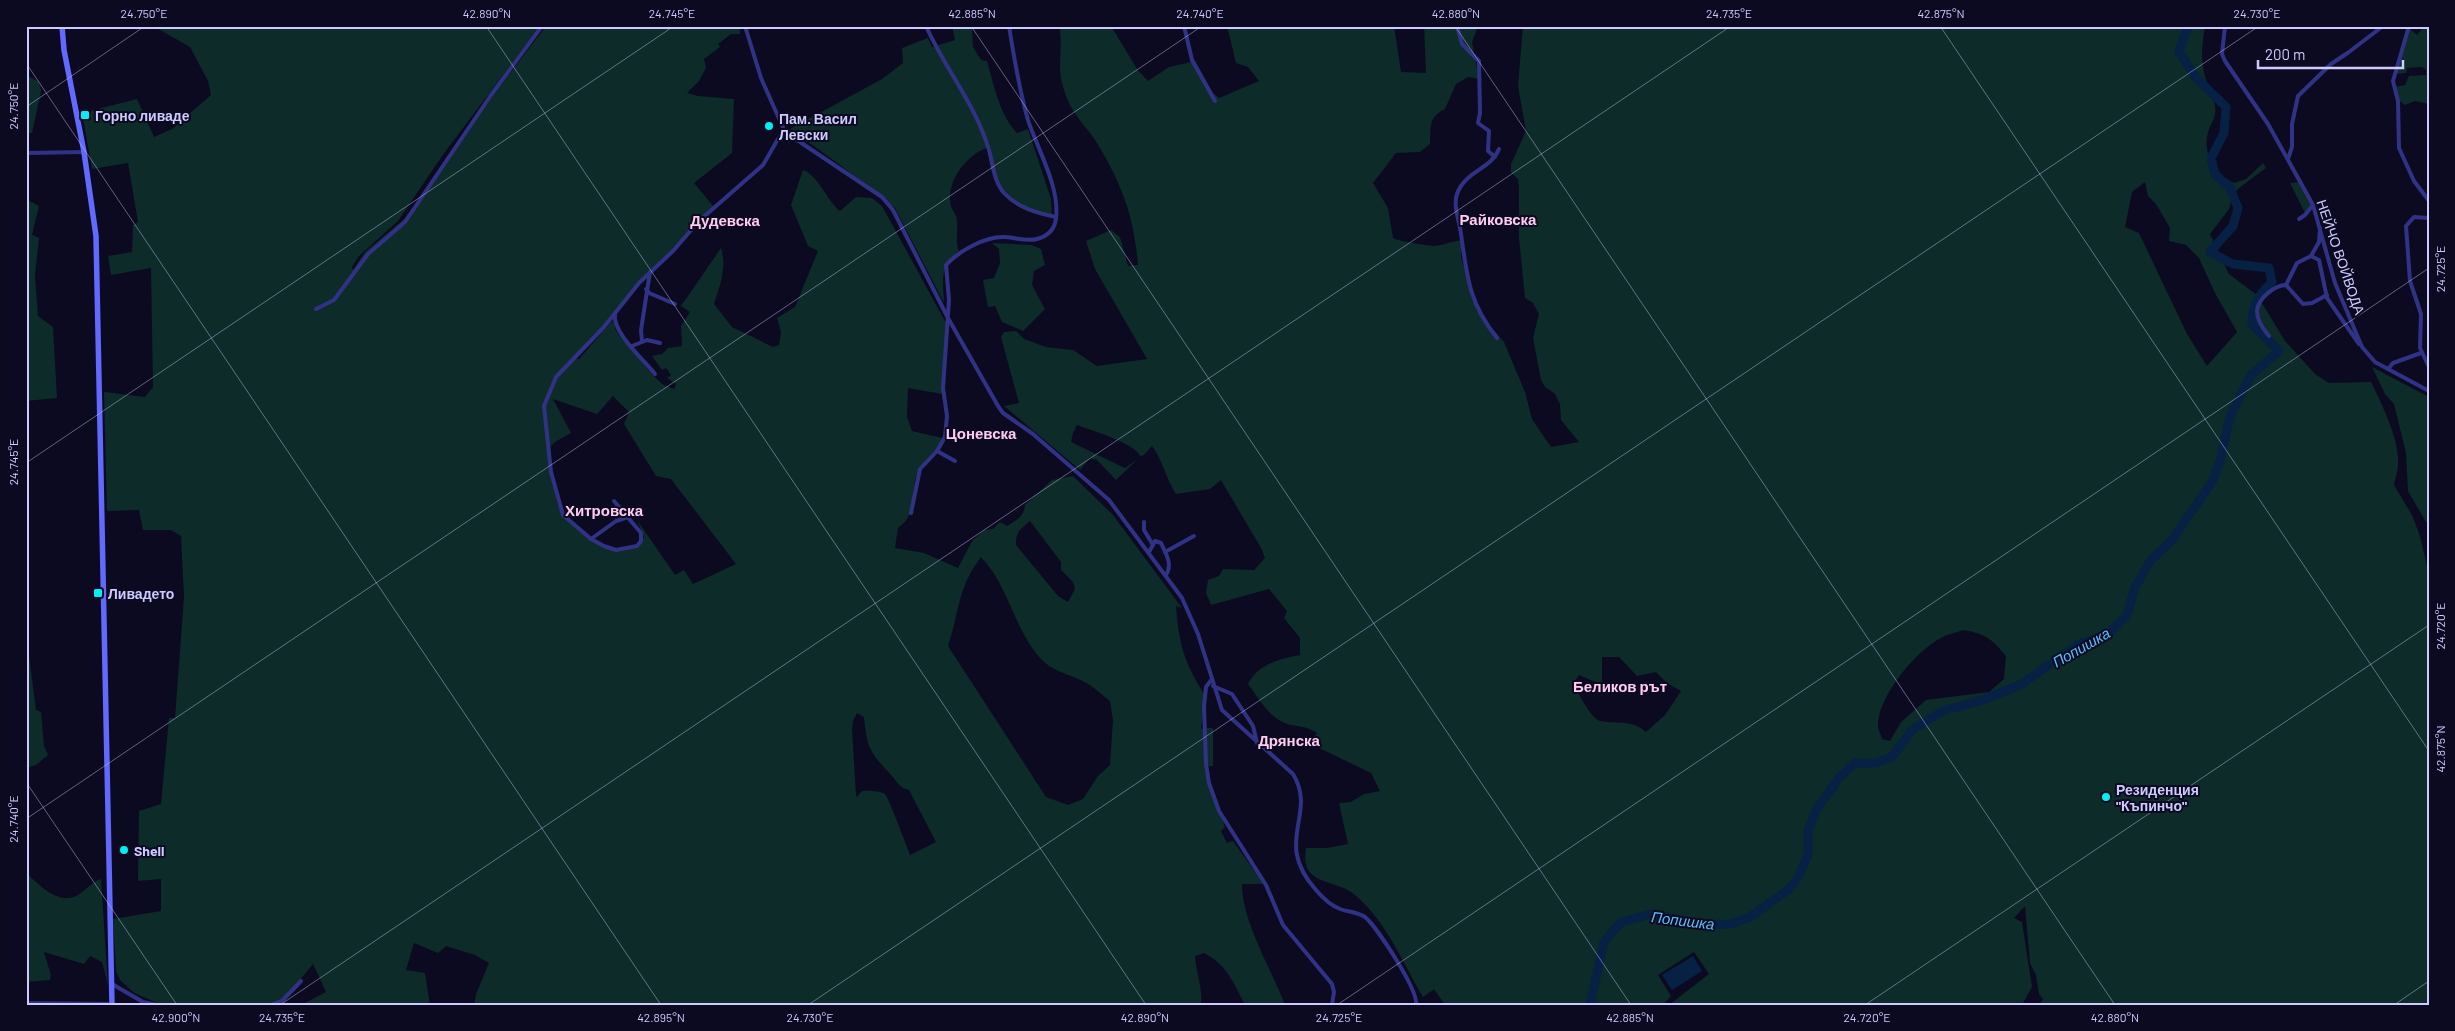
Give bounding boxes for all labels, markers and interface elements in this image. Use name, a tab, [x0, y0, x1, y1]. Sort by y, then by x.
text: 24.750°E	[121, 6, 167, 20]
text: 42.890°N	[463, 6, 511, 20]
text: 24.745°E	[649, 6, 695, 20]
text: 42.885°N	[948, 6, 996, 20]
text: 24.740°E	[1176, 6, 1224, 20]
text: 42.880°N	[1432, 6, 1480, 20]
text: 24.735°E	[1706, 6, 1752, 20]
text: 42.875°N	[1917, 6, 1965, 20]
text: 24.730°E	[2234, 6, 2280, 20]
scale bar	[2258, 38, 2402, 70]
text: 200 m	[2265, 45, 2305, 63]
text: 24.750°E	[6, 83, 20, 129]
place label: Горно ливаде	[95, 107, 190, 124]
marker: Горно ливаде	[79, 109, 91, 121]
place label: Пам. Васил Левски	[779, 110, 857, 143]
marker: Пам. Васил Левски	[763, 120, 775, 132]
street label: НЕЙЧО ВОЙВОДА	[2313, 197, 2369, 317]
district label: Райковска	[1460, 210, 1537, 228]
district label: Дудевска	[690, 211, 761, 229]
text: 24.725°E	[2433, 246, 2447, 292]
district label: Цоневска	[946, 424, 1017, 442]
text: 24.745°E	[6, 439, 20, 485]
district label: Хитровска	[565, 501, 644, 519]
place label: Ливадето	[108, 585, 174, 602]
marker: Ливадето	[92, 587, 104, 599]
text: 24.720°E	[2433, 602, 2447, 650]
water label: Попишка	[2049, 623, 2113, 671]
district label: Беликов рът	[1573, 677, 1667, 695]
text: 42.875°N	[2433, 725, 2447, 773]
district label: Дрянска	[1258, 731, 1320, 749]
place label: Резиденция "Къпинчо"	[2116, 781, 2199, 814]
marker: Резиденция "Къпинчо"	[2100, 791, 2112, 803]
text: 24.740°E	[6, 795, 20, 843]
place label: Shell	[134, 842, 164, 859]
marker: Shell	[118, 844, 130, 856]
water label: Попишка	[1650, 907, 1716, 933]
text: 42.900°N	[152, 1010, 200, 1024]
text: 24.735°E	[259, 1010, 305, 1024]
text: 42.895°N	[637, 1010, 685, 1024]
text: 24.730°E	[787, 1010, 833, 1024]
text: 42.890°N	[1121, 1010, 1169, 1024]
text: 24.725°E	[1316, 1010, 1362, 1024]
text: 42.885°N	[1606, 1010, 1654, 1024]
text: 24.720°E	[1843, 1010, 1891, 1024]
text: 42.880°N	[2091, 1010, 2139, 1024]

